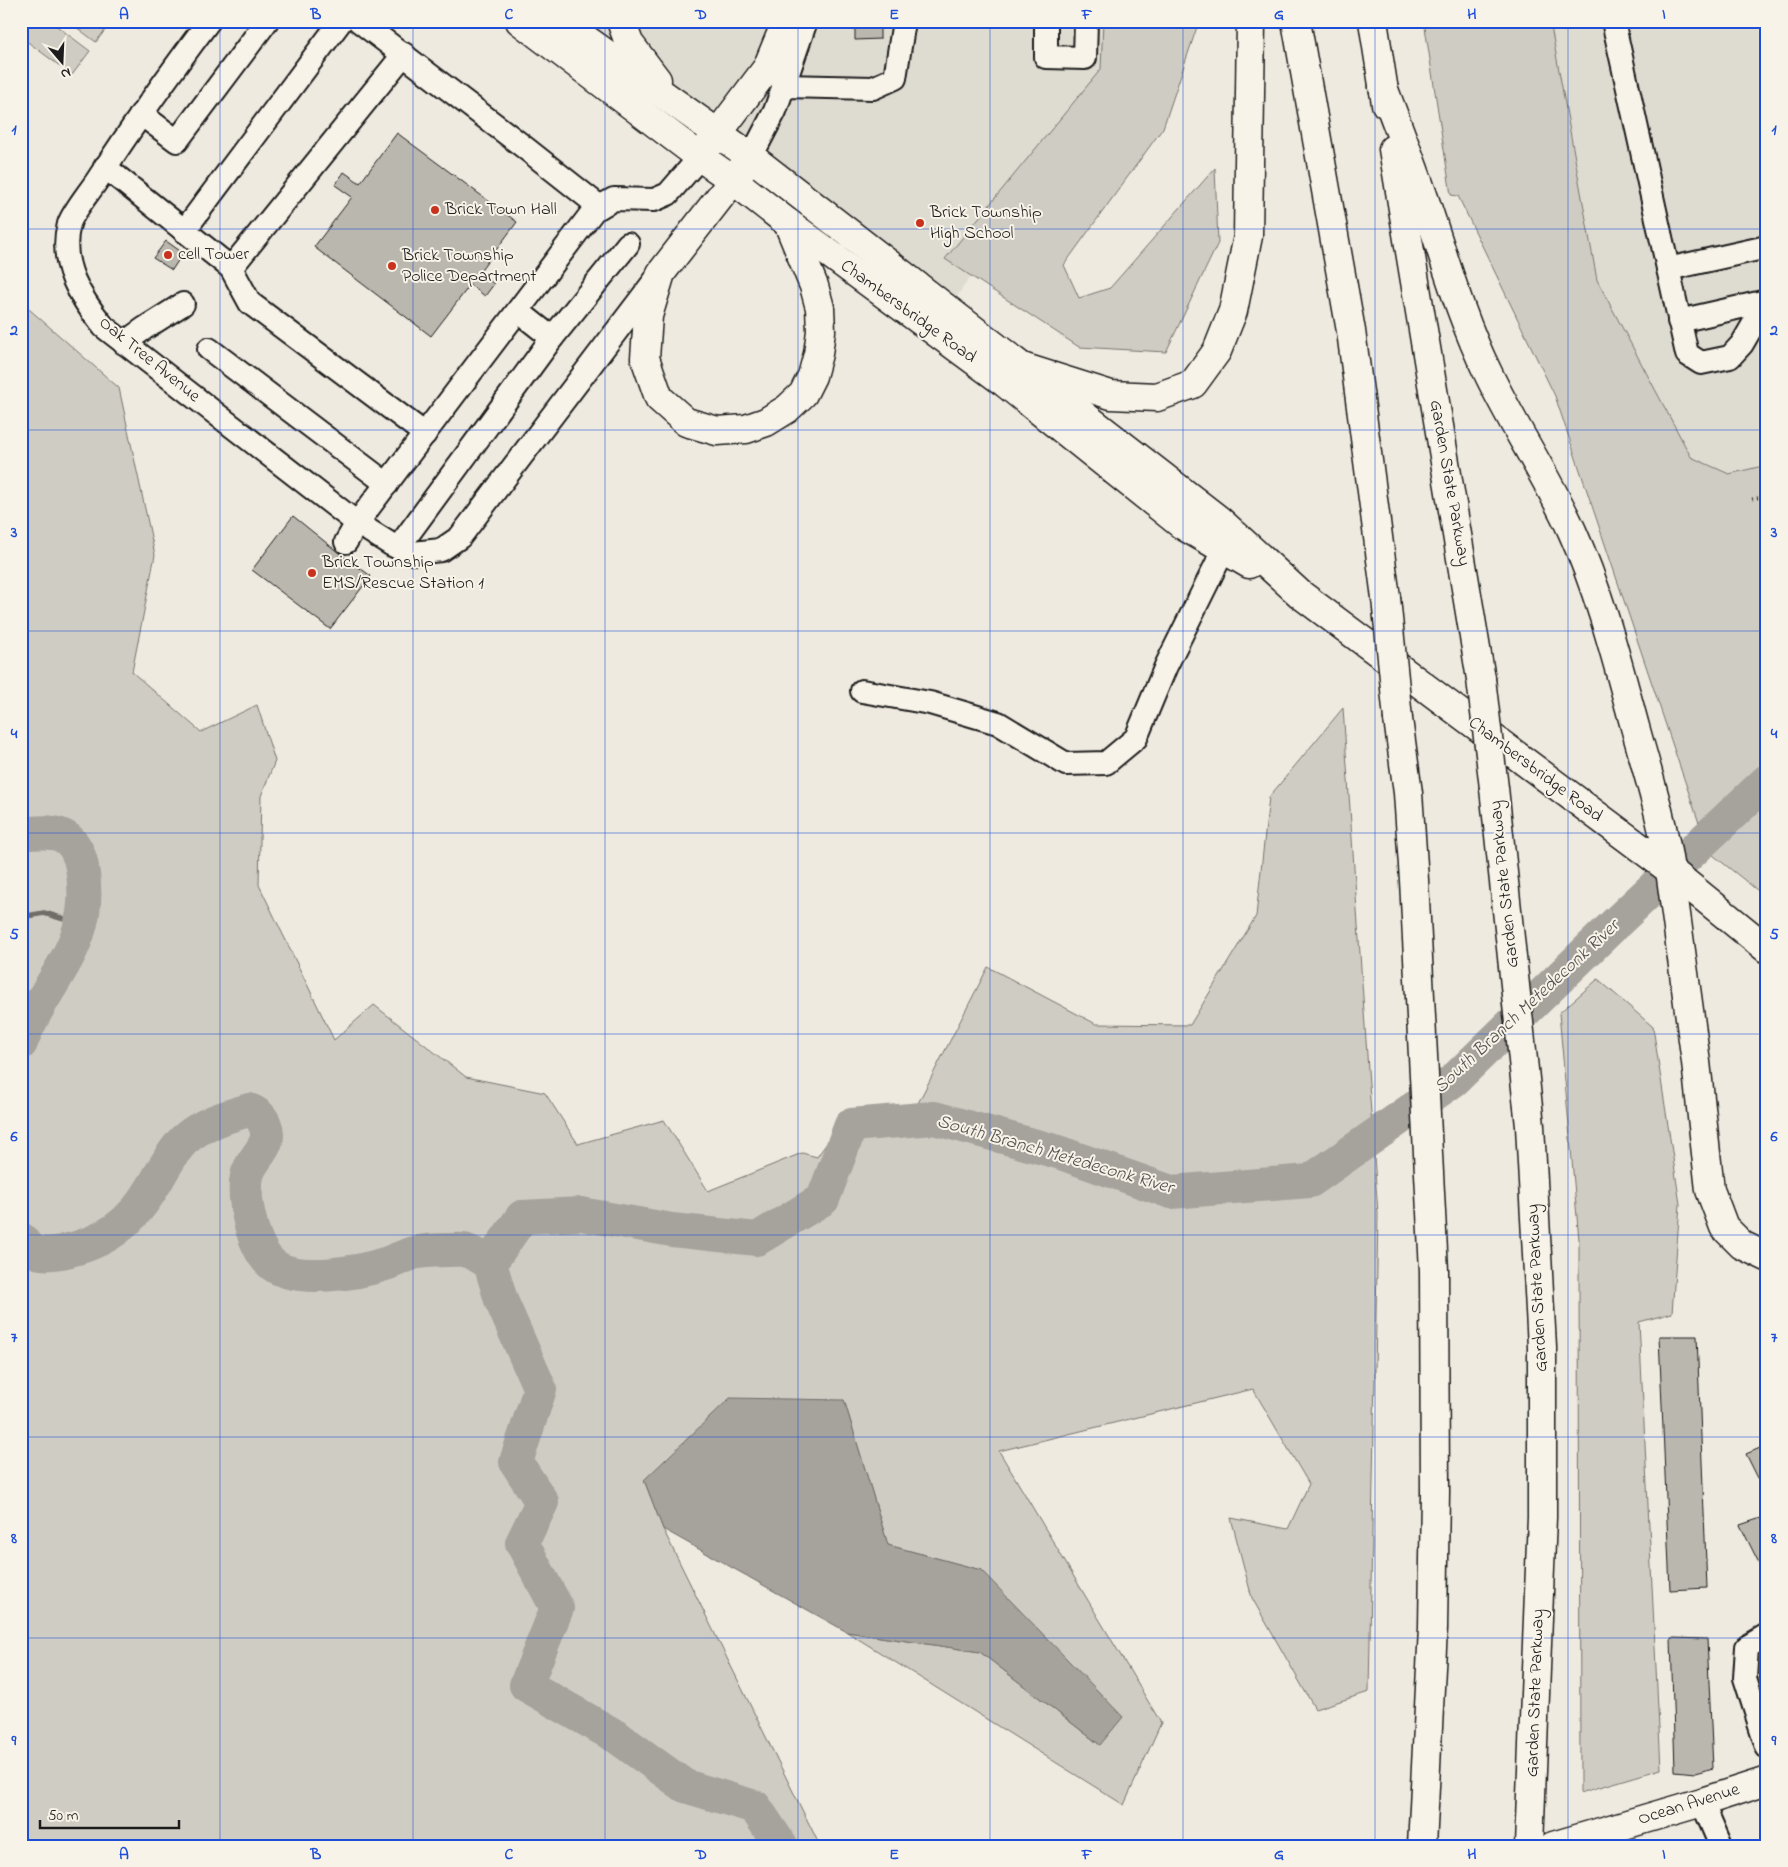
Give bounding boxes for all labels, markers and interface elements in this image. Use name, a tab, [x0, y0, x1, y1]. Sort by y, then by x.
text: A	[119, 3, 129, 27]
text: B	[310, 3, 322, 27]
text: C	[505, 3, 514, 27]
text: D	[694, 3, 707, 27]
text: E	[889, 3, 899, 27]
text: F	[1081, 3, 1093, 27]
text: G	[1274, 3, 1284, 27]
text: H	[1467, 3, 1477, 27]
text: I	[1662, 3, 1666, 27]
north arrow	[38, 38, 88, 88]
text: N	[58, 61, 74, 84]
text: 1	[11, 118, 17, 142]
text: 1	[1771, 118, 1777, 142]
place label: Brick Town Hall	[444, 197, 557, 223]
place label: Brick Township High School	[929, 200, 1042, 248]
marker: Brick Town Hall	[429, 204, 441, 216]
marker: Brick Township High School	[914, 217, 926, 229]
place label: cell Tower	[178, 242, 249, 268]
place label: Brick Township Police Department	[401, 243, 536, 290]
marker: cell Tower	[162, 249, 174, 261]
street label: Chambersbridge Road	[834, 254, 981, 371]
marker: Brick Township Police Department	[386, 260, 398, 272]
street label: Oak Tree Avenue	[93, 311, 206, 410]
text: 2	[9, 319, 18, 343]
text: 2	[1769, 319, 1778, 343]
street label: Garden State Parkway	[1422, 398, 1476, 568]
text: 3	[10, 521, 18, 545]
text: 3	[1770, 521, 1778, 545]
place label: Brick Township EMS/Rescue Station 1	[321, 550, 484, 597]
marker: Brick Township EMS/Rescue Station 1	[306, 567, 318, 579]
street label: Chambersbridge Road	[1462, 711, 1608, 830]
text: 4	[10, 722, 18, 746]
text: 4	[1770, 722, 1778, 746]
street label: Garden State Parkway	[1483, 799, 1527, 969]
water label: South Branch Metedeconk River	[1428, 912, 1627, 1100]
text: 5	[9, 923, 19, 947]
text: 5	[1769, 923, 1779, 947]
water label: South Branch Metedeconk River	[934, 1108, 1178, 1202]
text: 6	[9, 1125, 18, 1149]
text: 6	[1769, 1125, 1778, 1149]
street label: Garden State Parkway	[1521, 1203, 1555, 1373]
text: 7	[11, 1326, 18, 1350]
text: 7	[1771, 1326, 1778, 1350]
text: 8	[10, 1527, 17, 1551]
text: 8	[1770, 1527, 1777, 1551]
street label: Garden State Parkway	[1520, 1609, 1552, 1777]
text: 9	[11, 1729, 17, 1753]
text: 9	[1771, 1729, 1777, 1753]
street label: Ocean Avenue	[1635, 1777, 1744, 1833]
scale bar	[40, 1797, 179, 1829]
text: 50 m	[48, 1805, 79, 1827]
text: A	[119, 1843, 129, 1867]
text: B	[310, 1843, 322, 1867]
text: C	[505, 1843, 514, 1867]
text: D	[694, 1843, 707, 1867]
text: E	[889, 1843, 899, 1867]
text: F	[1081, 1843, 1093, 1867]
text: G	[1274, 1843, 1284, 1867]
text: H	[1467, 1843, 1477, 1867]
text: I	[1662, 1843, 1666, 1867]

